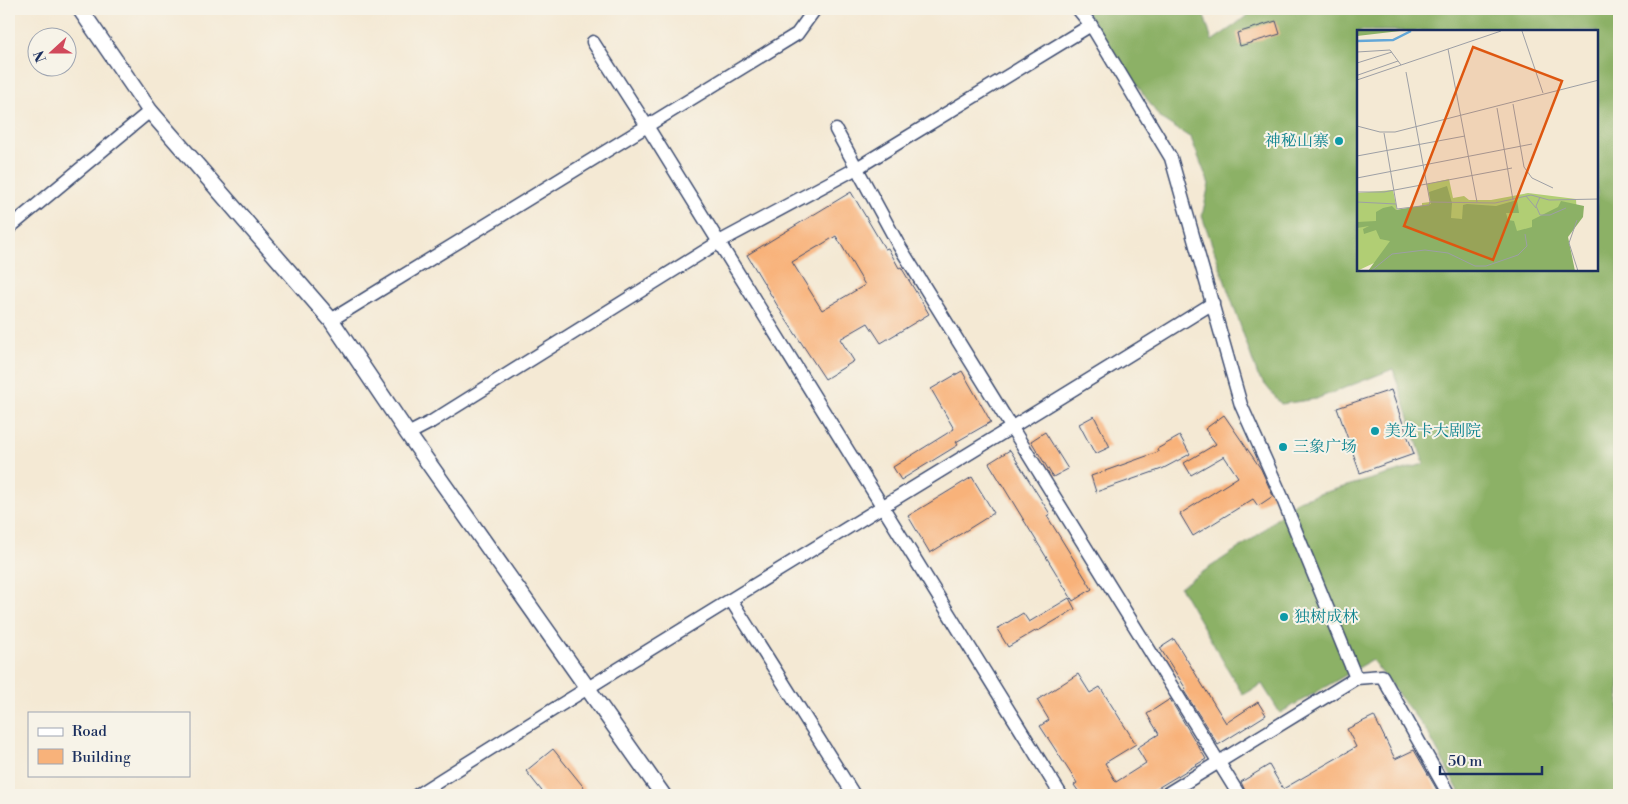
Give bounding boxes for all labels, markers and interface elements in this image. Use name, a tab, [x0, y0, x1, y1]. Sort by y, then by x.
north arrow	[28, 28, 78, 78]
inset map	[1357, 30, 1598, 271]
text: N	[30, 48, 51, 65]
place label: 神秘山寨	[1265, 131, 1329, 151]
marker: 神秘山寨	[1333, 135, 1345, 147]
place label: 美龙卡大剧院	[1385, 421, 1481, 441]
marker: 美龙卡大剧院	[1369, 425, 1381, 437]
place label: 三象广场	[1293, 437, 1357, 457]
marker: 三象广场	[1277, 441, 1289, 453]
place label: 独树成林	[1294, 607, 1359, 627]
marker: 独树成林	[1278, 611, 1290, 623]
legend	[28, 712, 190, 776]
text: Road	[72, 722, 107, 741]
scale bar	[1440, 744, 1543, 776]
text: Building	[71, 748, 131, 767]
text: 50 m	[1448, 752, 1482, 771]

